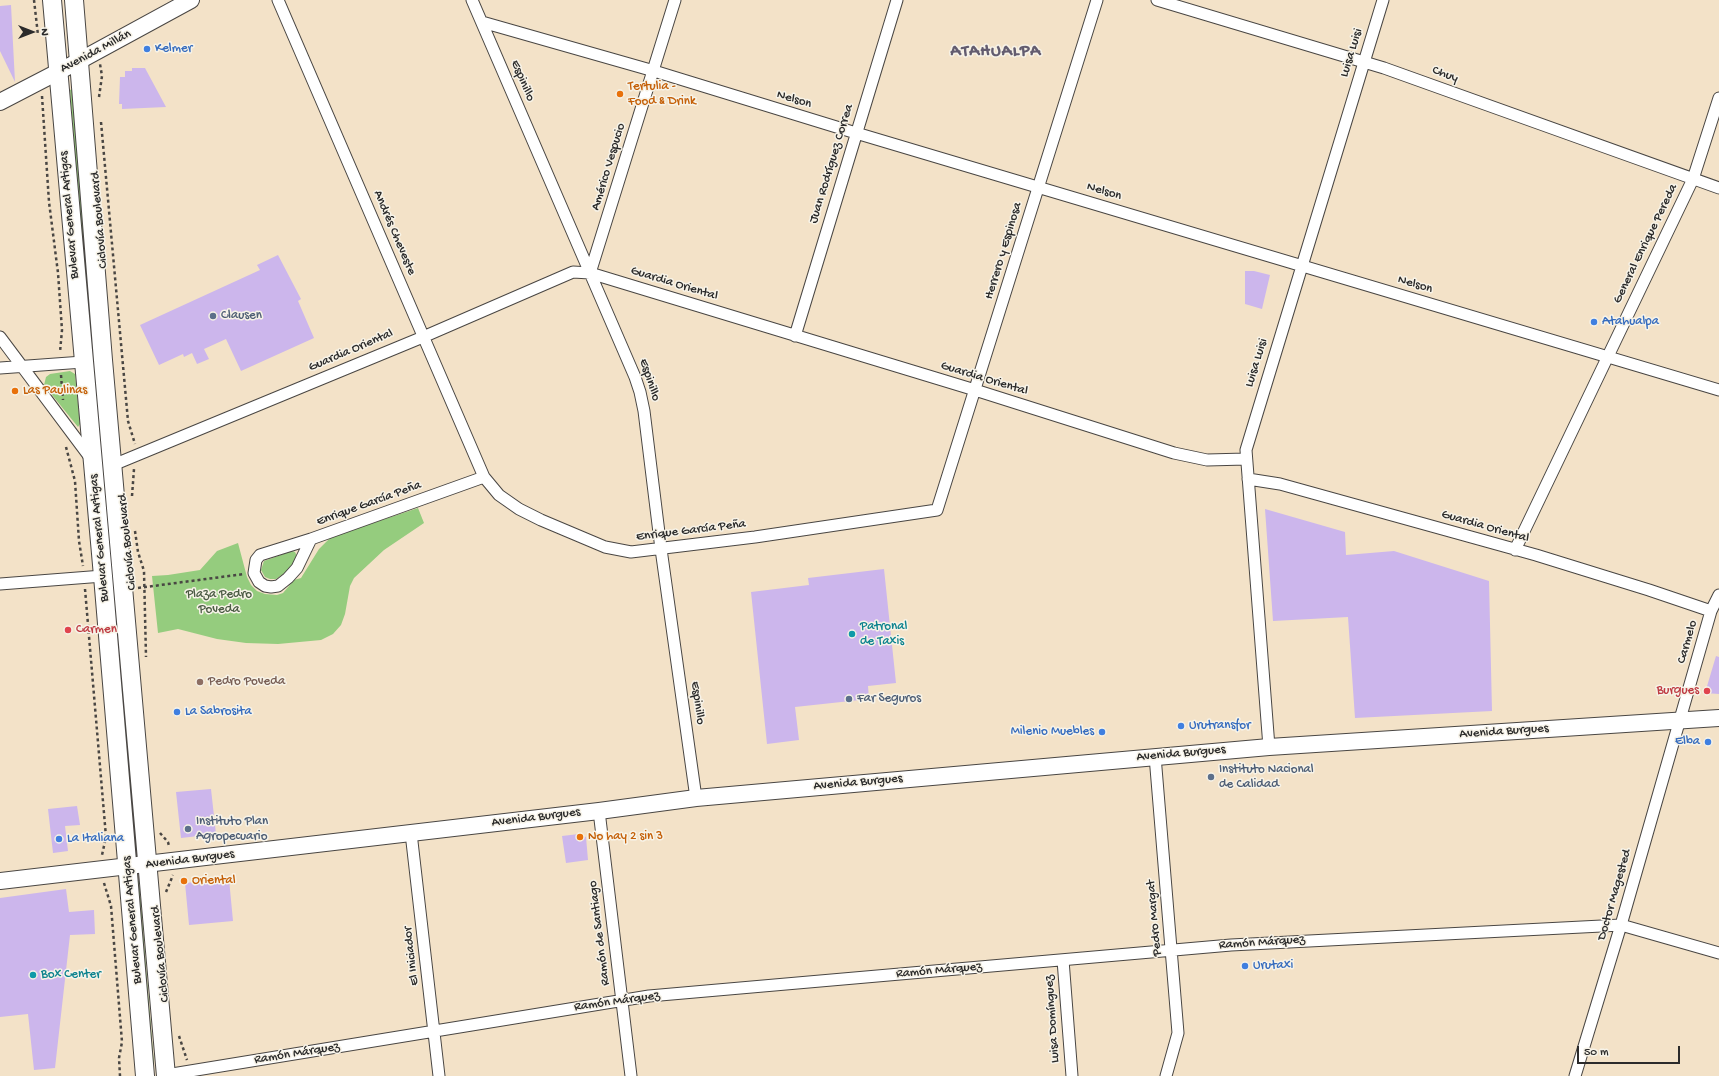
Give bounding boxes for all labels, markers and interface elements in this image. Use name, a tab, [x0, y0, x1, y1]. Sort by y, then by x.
north arrow	[12, 12, 52, 52]
street label: Avenida Millán	[58, 27, 134, 77]
street label: Luisa Luisi	[1337, 27, 1367, 79]
text: N	[38, 28, 50, 36]
place label: Kelmer	[155, 41, 192, 57]
district label: ATAHUALPA	[951, 42, 1041, 62]
marker: Kelmer	[142, 44, 152, 54]
street label: Espinillo	[506, 58, 538, 104]
street label: Chuy	[1430, 63, 1460, 87]
place label: Tertulia - Food & Drink	[628, 79, 696, 110]
street label: Nelson	[775, 87, 813, 113]
marker: Tertulia - Food & Drink	[615, 89, 625, 99]
street label: Juan Rodríguez Correa	[806, 102, 858, 226]
street label: Américo Vespucio	[588, 121, 630, 213]
street label: Bulevar General Artigas	[57, 150, 83, 280]
street label: Ciclovía Boulevard	[88, 171, 112, 269]
street label: Nelson	[1085, 179, 1123, 205]
street label: General Enrique Pereda	[1610, 182, 1682, 306]
street label: Andrés Cheveste	[369, 188, 419, 278]
street label: Herrero y Espinosa	[982, 200, 1026, 302]
street label: Guardia Oriental	[629, 263, 719, 305]
street label: Nelson	[1396, 272, 1434, 298]
place label: Clausen	[221, 308, 262, 324]
marker: Clausen	[208, 311, 218, 321]
place label: Atahualpa	[1602, 314, 1659, 330]
marker: Atahualpa	[1589, 317, 1599, 327]
street label: Guardia Oriental	[306, 326, 396, 376]
street label: Luisa Luisi	[1242, 337, 1272, 389]
street label: Espinillo	[635, 357, 663, 403]
street label: Guardia Oriental	[939, 358, 1029, 400]
place label: Las Paulinas	[23, 383, 87, 399]
marker: Las Paulinas	[10, 386, 20, 396]
street label: Bulevar General Artigas	[87, 473, 113, 603]
street label: Enrique García Peña	[315, 478, 423, 530]
street label: Ciclovía Boulevard	[115, 493, 141, 591]
street label: Guardia Oriental	[1439, 507, 1531, 547]
street label: Enrique García Peña	[635, 517, 747, 545]
park label: Plaza Pedro Poveda	[186, 587, 252, 618]
place label: Patronal de Taxis	[860, 619, 907, 650]
street label: Carmelo	[1674, 619, 1702, 665]
place label: Carmen	[76, 622, 117, 638]
marker: Carmen	[63, 625, 73, 635]
marker: Patronal de Taxis	[847, 629, 857, 639]
place label: Pedro Poveda	[208, 674, 285, 690]
marker: Pedro Poveda	[195, 677, 205, 687]
street label: Espinillo	[686, 680, 708, 726]
place label: Burgues	[1657, 683, 1699, 699]
marker: Burgues	[1702, 686, 1712, 696]
place label: Far Seguros	[857, 691, 921, 707]
marker: Far Seguros	[844, 694, 854, 704]
place label: La Sabrosita	[185, 704, 252, 720]
marker: La Sabrosita	[172, 707, 182, 717]
place label: Urutransfor	[1189, 718, 1251, 734]
marker: Urutransfor	[1176, 721, 1186, 731]
street label: Avenida Burgues	[1459, 721, 1549, 743]
place label: Milenio Muebles	[1011, 724, 1094, 740]
marker: Milenio Muebles	[1097, 727, 1107, 737]
place label: Elba	[1675, 734, 1700, 750]
marker: Elba	[1703, 737, 1713, 747]
street label: Avenida Burgues	[1136, 742, 1226, 766]
place label: Instituto Nacional de Calidad	[1219, 762, 1314, 793]
street label: Avenida Burgues	[813, 771, 903, 795]
marker: Instituto Nacional de Calidad	[1206, 772, 1216, 782]
street label: Avenida Burgues	[491, 805, 581, 831]
place label: Instituto Plan Agropecuario	[196, 814, 268, 845]
marker: Instituto Plan Agropecuario	[183, 824, 193, 834]
place label: No hay 2 sin 3	[588, 829, 663, 845]
place label: La Italiana	[67, 831, 124, 847]
marker: No hay 2 sin 3	[575, 832, 585, 842]
marker: La Italiana	[54, 834, 64, 844]
street label: Avenida Burgues	[145, 847, 235, 873]
street label: Doctor Magested	[1595, 848, 1635, 942]
street label: Bulevar General Artigas	[120, 855, 146, 985]
place label: Oriental	[192, 873, 236, 889]
marker: Oriental	[179, 876, 189, 886]
street label: Pedro Margat	[1144, 879, 1166, 957]
street label: Ramón de Santiago	[586, 880, 614, 986]
street label: Ciclovía Boulevard	[148, 905, 174, 1003]
street label: El Iniciador	[401, 925, 423, 987]
street label: Ramón Márquez	[1218, 932, 1306, 954]
place label: Urutaxi	[1253, 958, 1293, 974]
street label: Ramón Márquez	[895, 959, 983, 983]
marker: Urutaxi	[1240, 961, 1250, 971]
place label: Box Center	[41, 967, 101, 983]
marker: Box Center	[28, 970, 38, 980]
street label: Luisa Domínguez	[1042, 974, 1064, 1064]
street label: Ramón Márquez	[573, 988, 661, 1016]
scale bar	[1579, 1038, 1682, 1064]
street label: Ramón Márquez	[253, 1040, 341, 1068]
text: 50 m	[1584, 1046, 1609, 1060]

